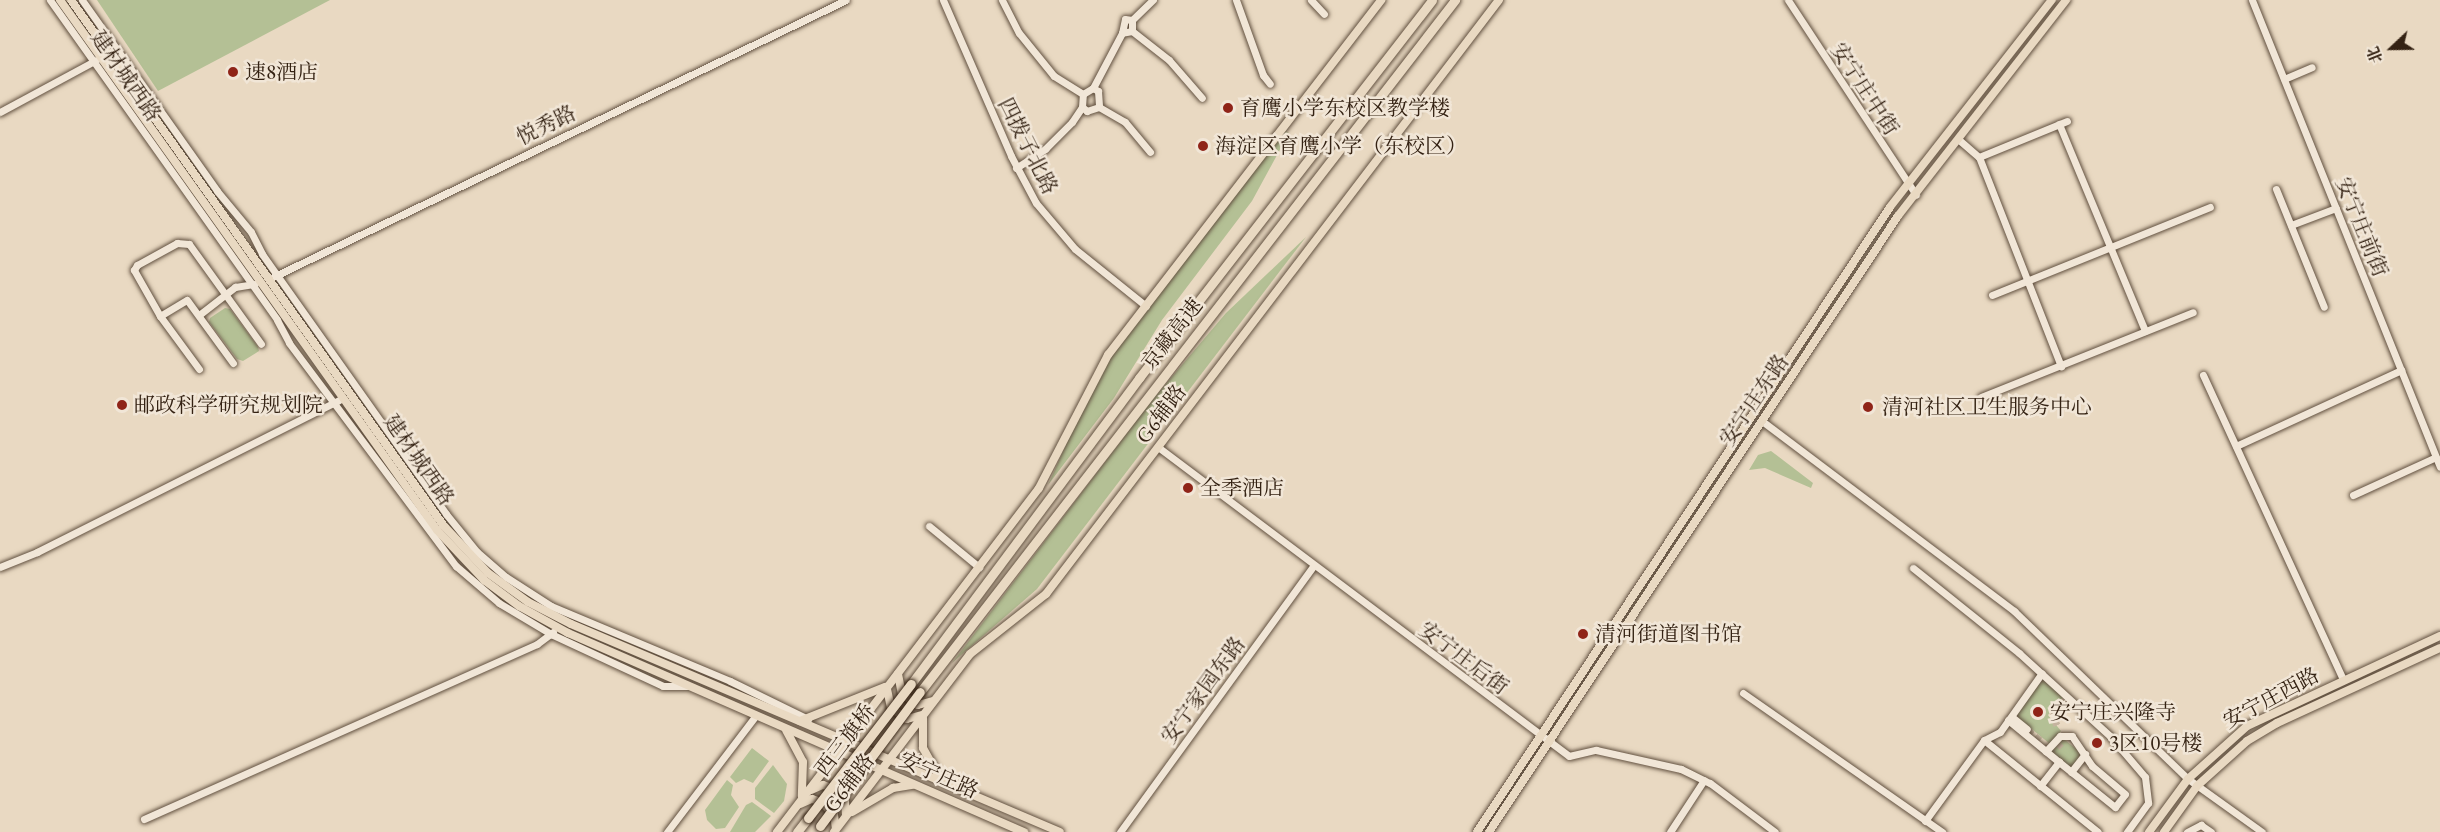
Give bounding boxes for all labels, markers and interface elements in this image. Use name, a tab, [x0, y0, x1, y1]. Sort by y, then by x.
north arrow	[2362, 18, 2422, 78]
street label: 建材城西路	[86, 26, 166, 126]
street label: 安宁庄中街	[1826, 38, 1904, 140]
text: 北	[2362, 44, 2388, 66]
place label: 速8酒店	[245, 59, 318, 85]
marker: 速8酒店	[226, 65, 240, 79]
street label: 四拨子北路	[993, 94, 1063, 198]
place label: 育鹰小学东校区教学楼	[1240, 95, 1450, 121]
street label: 悦秀路	[512, 100, 580, 150]
marker: 育鹰小学东校区教学楼	[1221, 101, 1235, 115]
place label: 海淀区育鹰小学（东校区）	[1215, 133, 1467, 159]
marker: 海淀区育鹰小学（东校区）	[1196, 139, 1210, 153]
street label: 安宁庄前街	[2331, 174, 2393, 280]
street label: 京藏高速	[1136, 293, 1208, 375]
street label: 安宁庄东路	[1714, 349, 1794, 451]
street label: G6辅路	[1131, 380, 1191, 448]
place label: 邮政科学研究规划院	[134, 392, 323, 418]
place label: 清河社区卫生服务中心	[1882, 394, 2092, 420]
marker: 邮政科学研究规划院	[115, 398, 129, 412]
marker: 清河社区卫生服务中心	[1859, 398, 1877, 416]
street label: 建材城西路	[379, 410, 459, 510]
place label: 全季酒店	[1200, 475, 1284, 501]
marker: 全季酒店	[1181, 481, 1195, 495]
street label: 安宁庄后街	[1414, 616, 1514, 700]
place label: 清河街道图书馆	[1595, 621, 1742, 647]
marker: 清河街道图书馆	[1576, 627, 1590, 641]
street label: 安宁家园东路	[1156, 632, 1250, 748]
street label: 安宁庄西路	[2219, 662, 2323, 734]
street label: 西三旗桥	[810, 699, 880, 781]
place label: 安宁庄兴隆寺	[2050, 699, 2176, 725]
marker: 安宁庄兴隆寺	[2031, 705, 2045, 719]
place label: 3区10号楼	[2109, 730, 2202, 756]
marker: 3区10号楼	[2090, 736, 2104, 750]
street label: 安宁庄路	[896, 746, 982, 804]
street label: G6辅路	[819, 749, 879, 817]

